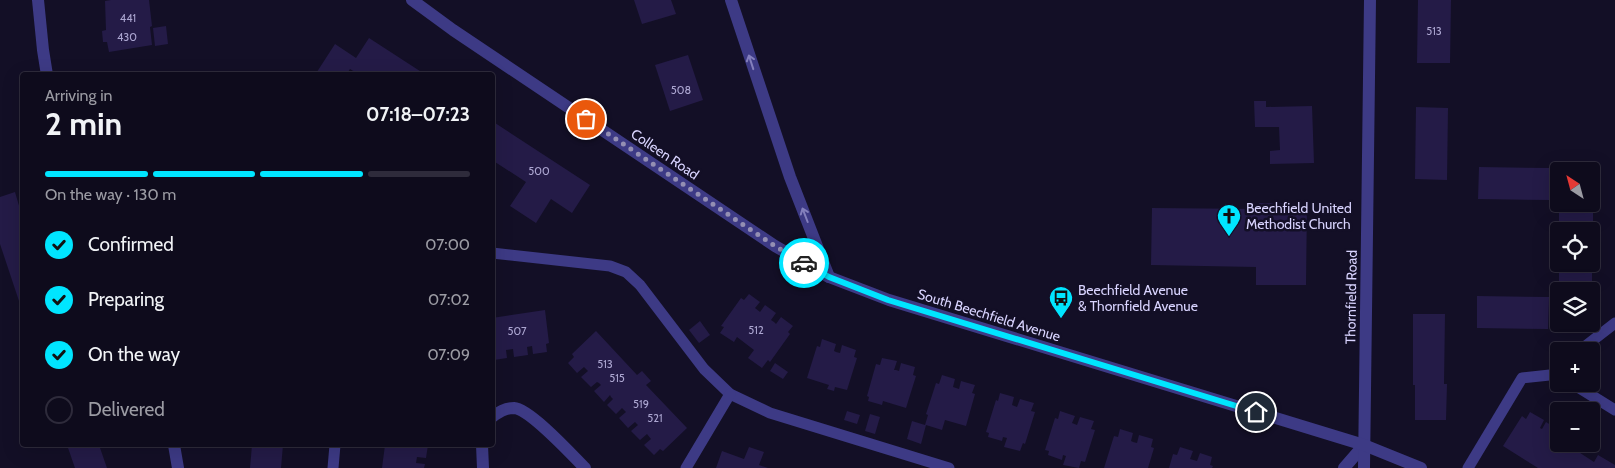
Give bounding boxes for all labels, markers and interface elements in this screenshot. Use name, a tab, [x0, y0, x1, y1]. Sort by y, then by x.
house number: 441	[120, 11, 136, 25]
house number: 513	[1426, 24, 1442, 38]
house number: 430	[117, 30, 137, 44]
one-way arrow	[746, 54, 756, 70]
house number: 508	[671, 83, 691, 97]
text: Arriving in	[45, 86, 112, 105]
pin	[565, 98, 607, 140]
text: 07:18–07:23	[366, 103, 470, 126]
text: 2 min	[45, 104, 122, 143]
icon: bag	[572, 105, 600, 133]
street label: Colleen Road	[627, 125, 703, 183]
north arrow	[1550, 162, 1600, 212]
map controls	[1550, 162, 1600, 452]
house number: 500	[528, 164, 550, 178]
text: On the way · 130 m	[45, 185, 176, 204]
place label: Beechfield United Methodist Church	[1246, 199, 1352, 233]
church icon: Beechfield United Methodist Church	[1216, 203, 1242, 237]
one-way arrow	[800, 208, 809, 223]
button: locate	[1550, 222, 1600, 272]
icon: check	[45, 231, 73, 259]
text: Confirmed	[88, 233, 174, 256]
text: 07:00	[425, 235, 470, 254]
courier	[779, 238, 829, 288]
icon: car	[790, 249, 818, 277]
street label: Thornfield Road	[1341, 250, 1361, 344]
place label: Beechfield Avenue & Thornfield Avenue	[1078, 281, 1198, 315]
button: layers	[1550, 282, 1600, 332]
street label: South Beechfield Avenue	[915, 285, 1063, 345]
bus stop icon: Beechfield Avenue & Thornfield Avenue	[1048, 285, 1074, 319]
icon: check	[45, 286, 73, 314]
text: Preparing	[88, 288, 164, 311]
text: 07:02	[428, 290, 470, 309]
house number: 512	[748, 323, 764, 337]
house number: 507	[507, 324, 527, 338]
icon: check	[45, 341, 73, 369]
button: +	[1550, 342, 1600, 392]
text: On the way	[88, 343, 180, 366]
text: 07:09	[427, 345, 470, 364]
house number: 513	[597, 357, 613, 371]
house number: 515	[609, 371, 625, 385]
pin	[1235, 391, 1277, 433]
house number: 519	[633, 397, 649, 411]
text: Delivered	[88, 398, 165, 421]
icon: home	[1242, 398, 1270, 426]
button: −	[1550, 402, 1600, 452]
house number: 521	[647, 411, 663, 425]

